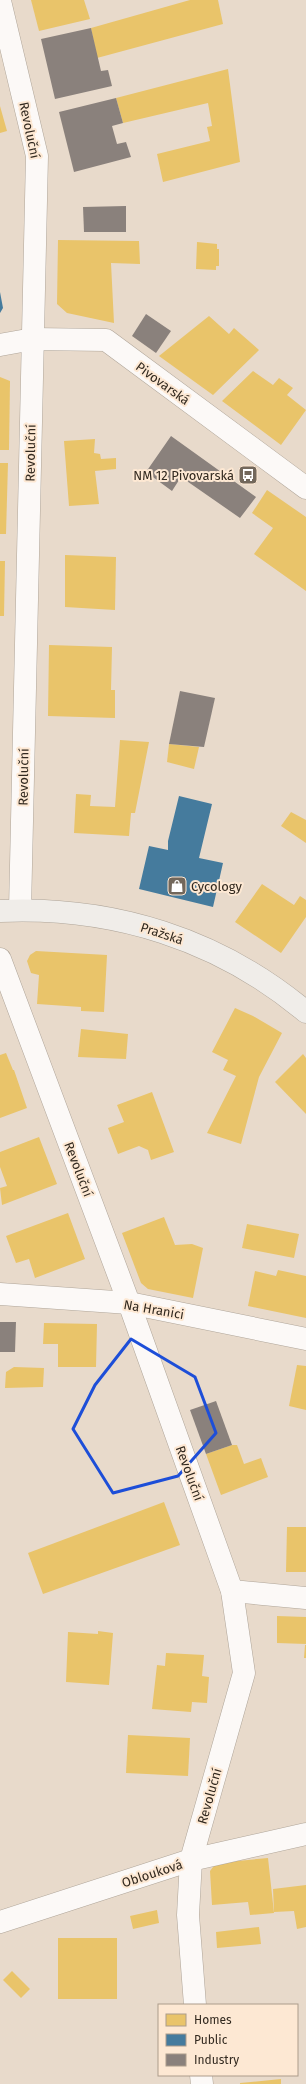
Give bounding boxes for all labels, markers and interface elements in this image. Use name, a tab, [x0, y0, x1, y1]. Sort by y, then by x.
street label: Revoluční	[16, 100, 43, 160]
street label: Pivovarská	[133, 359, 193, 408]
street label: Revoluční	[22, 424, 39, 482]
bus stop icon: NM 12 Pivovarská	[237, 464, 259, 486]
place label: NM 12 Pivovarská	[133, 468, 234, 483]
street label: Revoluční	[15, 748, 32, 806]
shop icon: Cycology	[166, 875, 188, 897]
place label: Cycology	[191, 879, 243, 894]
street label: Pražská	[139, 920, 185, 947]
street label: Revoluční	[61, 1140, 96, 1199]
street label: Na Hranici	[123, 1297, 185, 1322]
street label: Revoluční	[173, 1444, 207, 1503]
street label: Revoluční	[194, 1766, 225, 1826]
street label: Oblouková	[120, 1857, 184, 1890]
legend	[158, 2004, 298, 2076]
text: Homes	[194, 2013, 232, 2027]
text: Public	[194, 2033, 228, 2047]
text: Industry	[194, 2053, 239, 2067]

